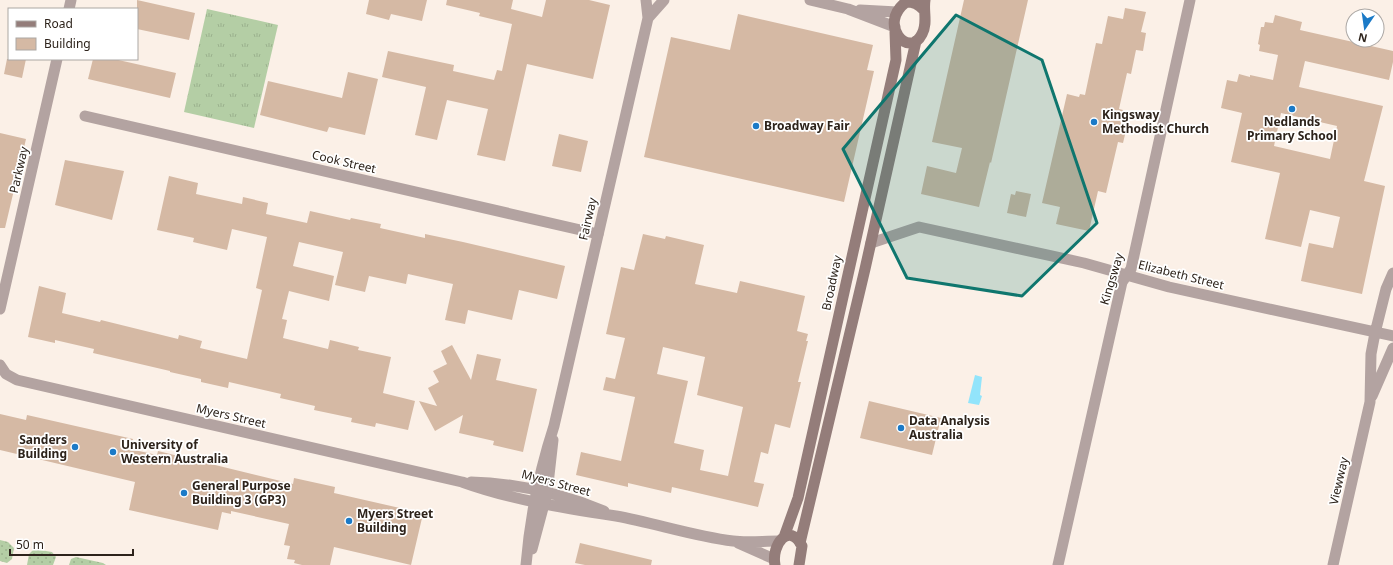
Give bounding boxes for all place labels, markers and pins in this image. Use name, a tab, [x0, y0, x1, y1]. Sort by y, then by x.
marker: Nedlands Primary School	[1287, 104, 1297, 114]
place label: Kingsway Methodist Church	[1102, 106, 1209, 137]
place label: Nedlands Primary School	[1247, 113, 1337, 144]
place label: Broadway Fair	[764, 117, 850, 134]
marker: Kingsway Methodist Church	[1089, 117, 1099, 127]
marker: Broadway Fair	[751, 121, 761, 131]
place label: Data Analysis Australia	[909, 412, 990, 443]
marker: Data Analysis Australia	[896, 423, 906, 433]
place label: Sanders Building	[17, 431, 67, 462]
place label: University of Western Australia	[121, 436, 228, 467]
marker: Sanders Building	[70, 442, 80, 452]
marker: University of Western Australia	[108, 447, 118, 457]
place label: General Purpose Building 3 (GP3)	[192, 477, 291, 508]
marker: General Purpose Building 3 (GP3)	[179, 488, 189, 498]
place label: Myers Street Building	[357, 505, 433, 536]
marker: Myers Street Building	[344, 516, 354, 526]

